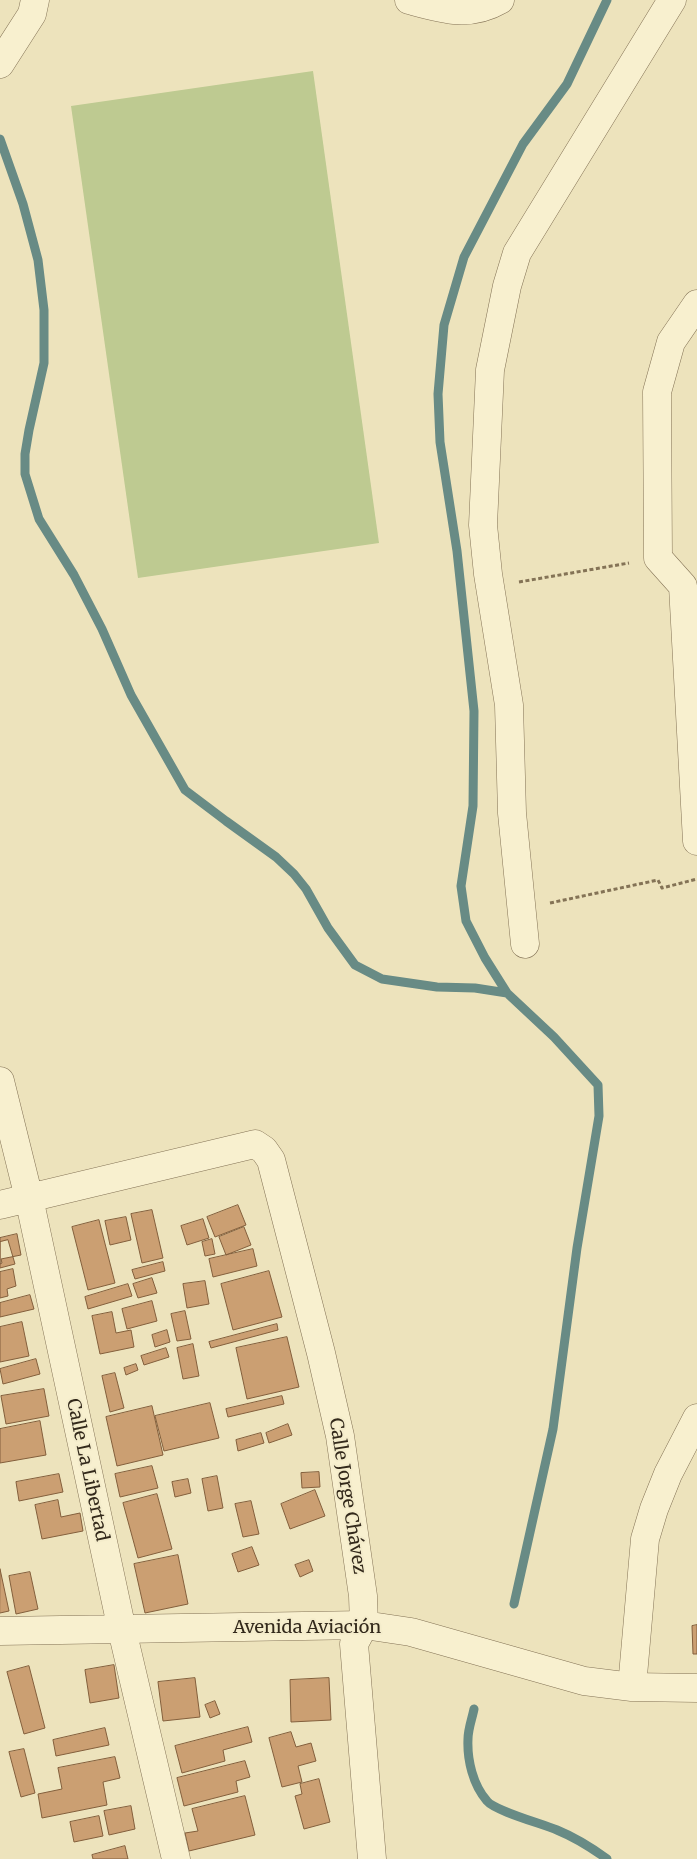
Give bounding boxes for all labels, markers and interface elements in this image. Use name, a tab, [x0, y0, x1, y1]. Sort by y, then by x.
street label: Calle La Libertad	[61, 1397, 113, 1543]
street label: Calle Jorge Chávez	[324, 1417, 370, 1575]
street label: Avenida Aviación	[233, 1617, 381, 1639]

